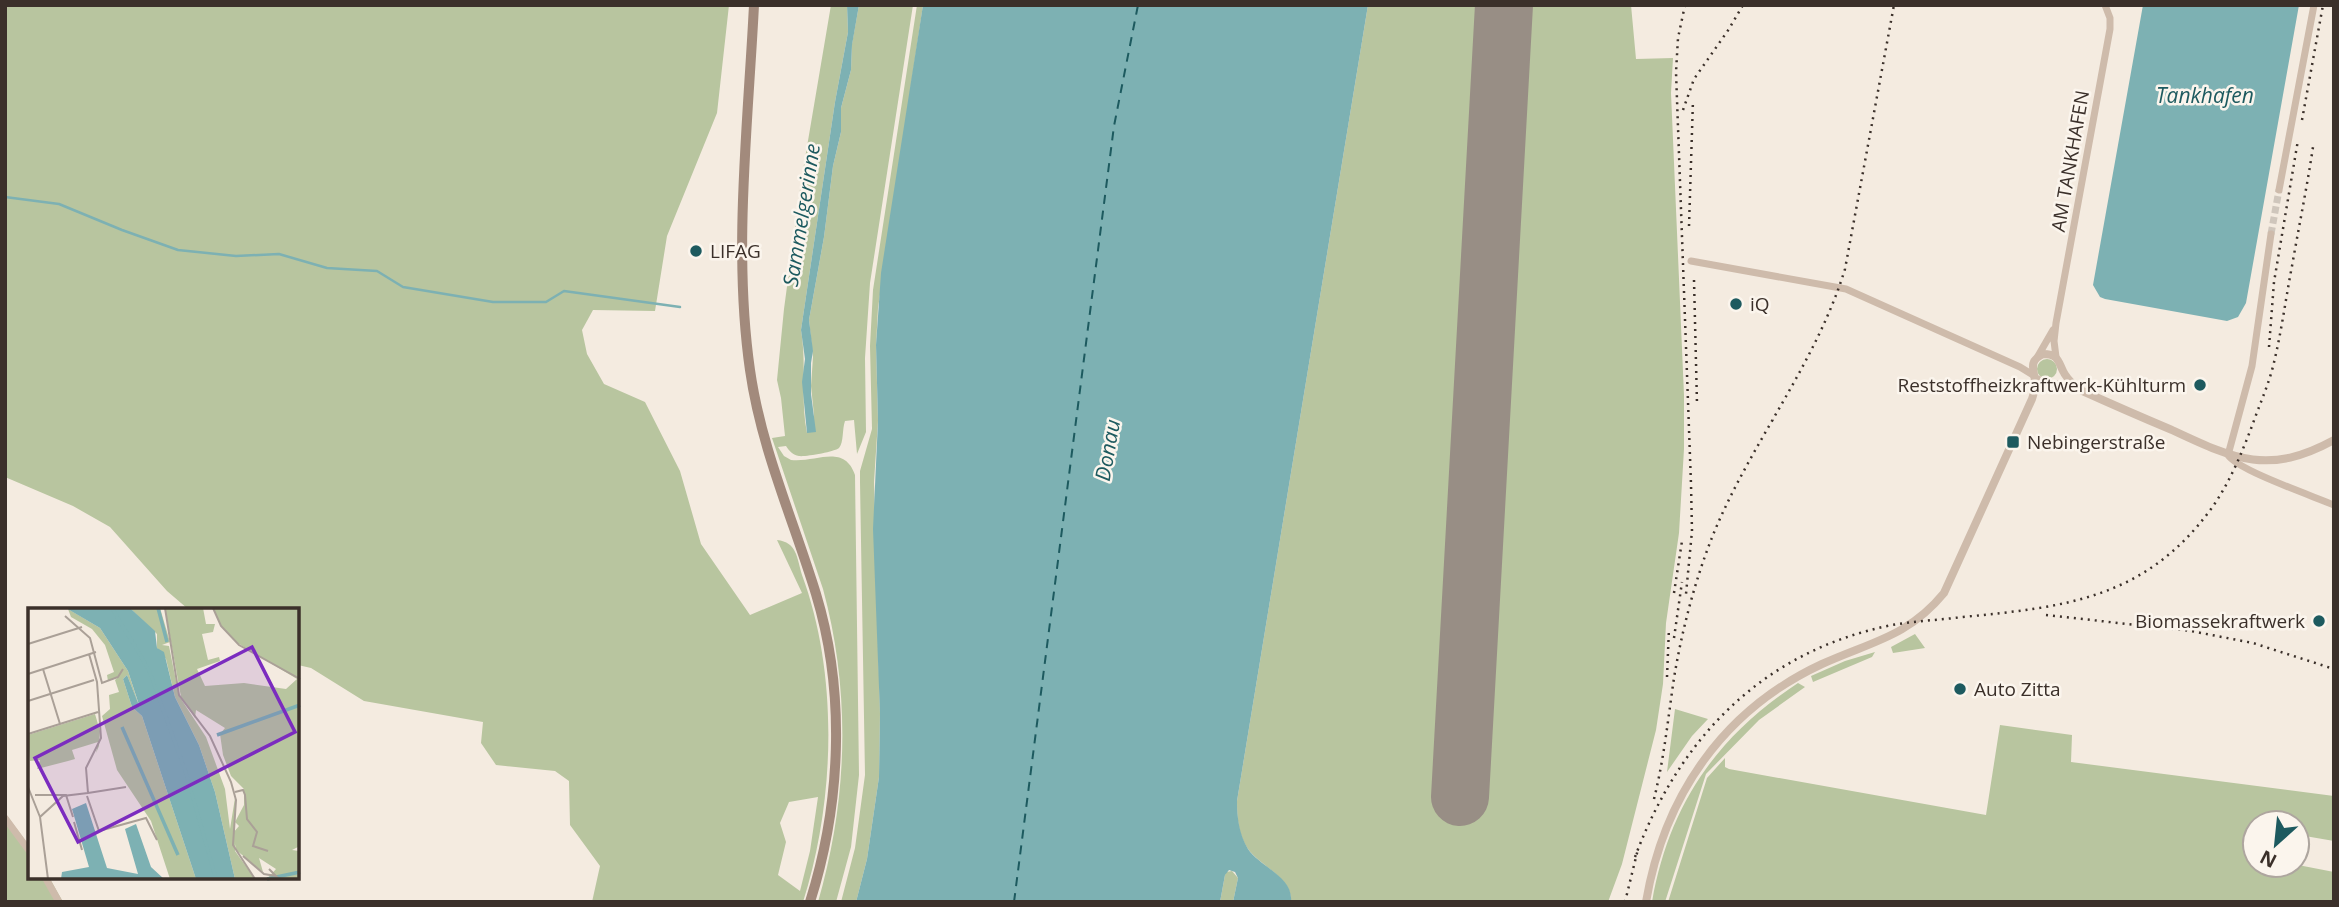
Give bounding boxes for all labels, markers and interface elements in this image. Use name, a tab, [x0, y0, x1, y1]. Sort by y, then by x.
water label: Tankhafen	[2156, 81, 2254, 109]
street label: AM TANKHAFEN	[2045, 88, 2095, 234]
water label: Sammelgerinne	[776, 141, 826, 289]
place label: LIFAG	[710, 238, 761, 264]
marker: LIFAG	[688, 243, 704, 259]
place label: iQ	[1750, 291, 1770, 317]
marker: iQ	[1728, 296, 1744, 312]
place label: Reststoffheizkraftwerk-Kühlturm	[1897, 372, 2186, 398]
marker: Reststoffheizkraftwerk-Kühlturm	[2192, 377, 2208, 393]
water label: Donau	[1088, 417, 1126, 483]
place label: Nebingerstraße	[2027, 429, 2165, 455]
marker: Nebingerstraße	[2005, 434, 2021, 450]
inset map	[28, 608, 299, 879]
place label: Biomassekraftwerk	[2135, 608, 2305, 634]
marker: Biomassekraftwerk	[2311, 613, 2327, 629]
place label: Auto Zitta	[1974, 676, 2061, 702]
marker: Auto Zitta	[1952, 681, 1968, 697]
north arrow	[2241, 809, 2311, 879]
text: N	[2255, 844, 2281, 874]

